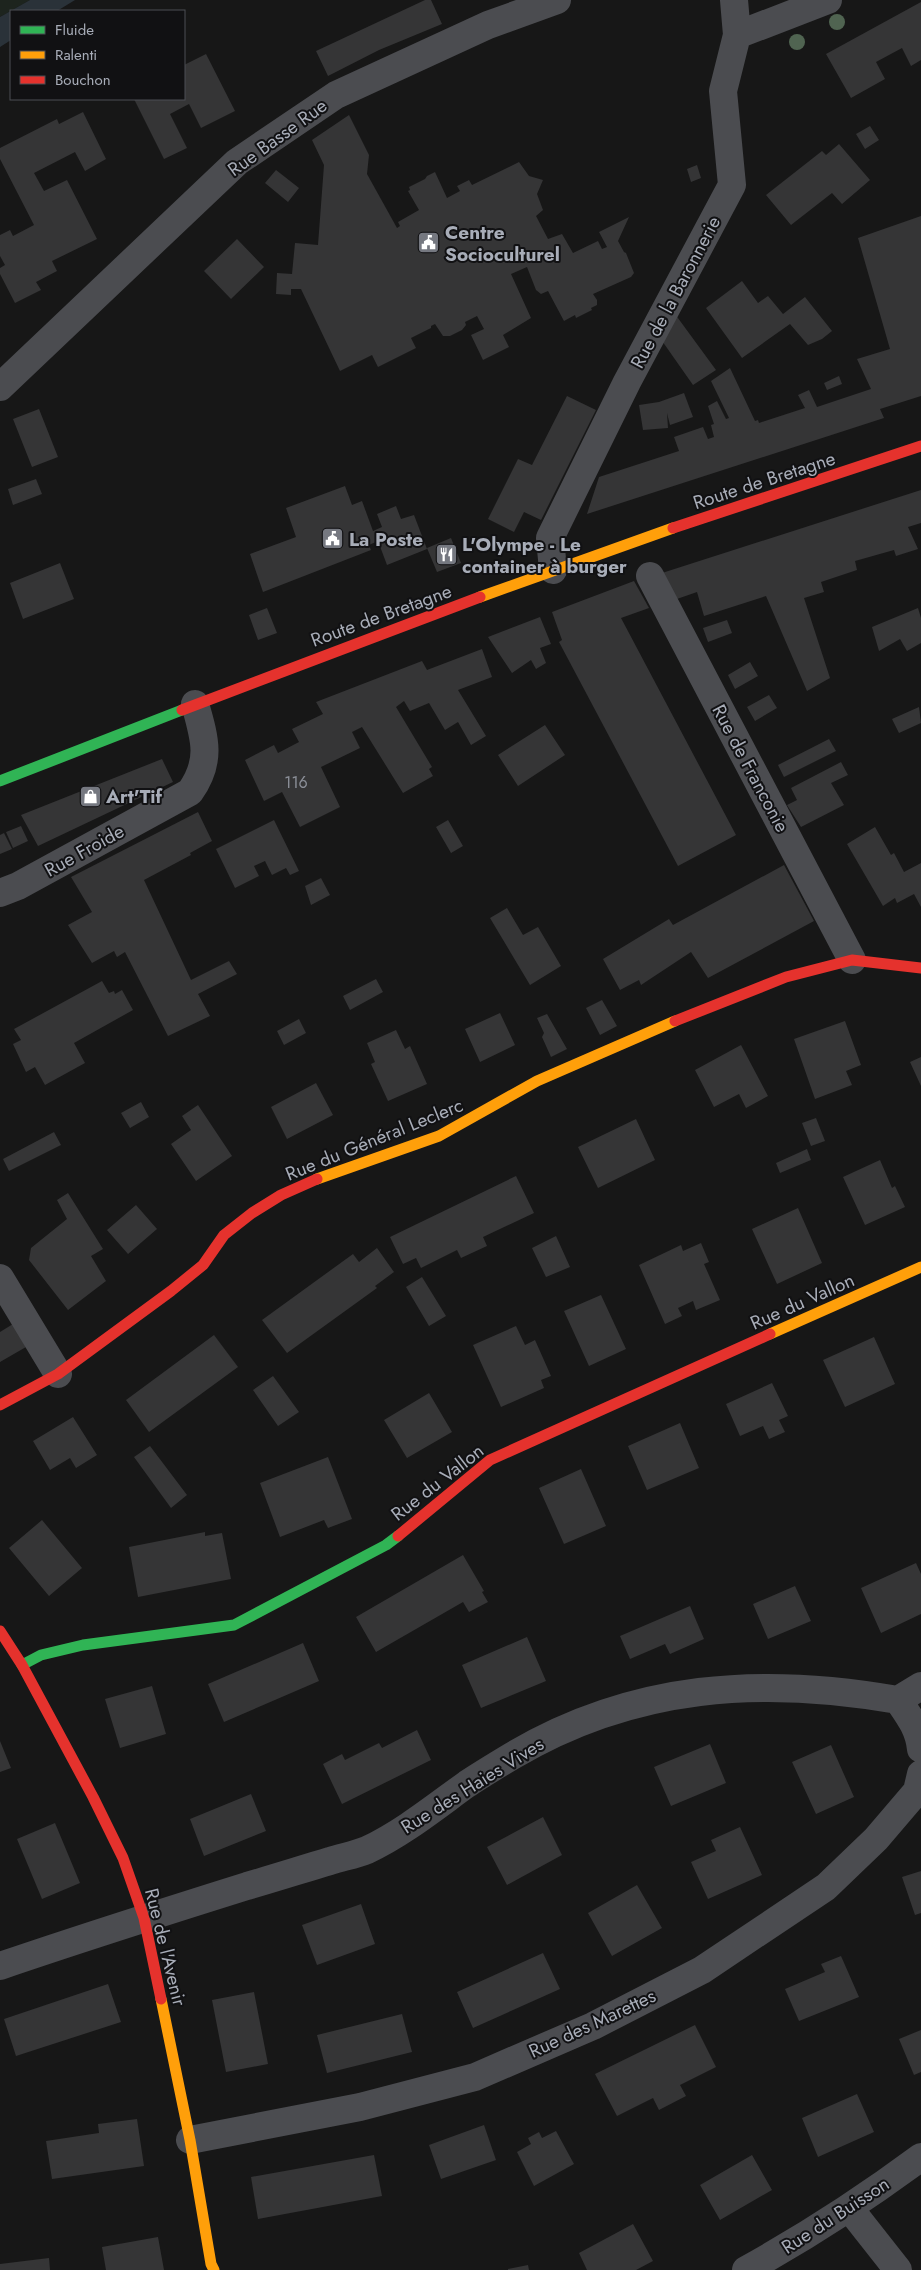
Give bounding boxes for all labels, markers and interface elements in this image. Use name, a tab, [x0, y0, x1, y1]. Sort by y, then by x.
legend	[10, 10, 185, 100]
text: Fluide	[55, 19, 94, 41]
text: Ralenti	[55, 44, 97, 66]
text: Bouchon	[55, 69, 111, 91]
street label: Rue Basse Rue	[222, 92, 333, 183]
street label: Rue de la Baronnerie	[624, 211, 727, 373]
place label: Centre Socioculturel	[445, 219, 560, 268]
public building icon: Centre Socioculturel	[417, 231, 441, 255]
street label: Route de Bretagne	[689, 445, 839, 516]
place label: La Poste	[349, 526, 423, 553]
public building icon: La Poste	[321, 527, 345, 551]
place label: L'Olympe - Le container à burger	[462, 531, 627, 580]
restaurant icon: L'Olympe - Le container à burger	[434, 543, 458, 567]
street label: Route de Bretagne	[307, 577, 456, 654]
street label: Rue de Franconie	[705, 700, 796, 837]
house number: 116	[284, 771, 308, 794]
place label: Art'Tif	[105, 783, 164, 810]
shop icon: Art'Tif	[78, 784, 102, 808]
street label: Rue Froide	[39, 817, 129, 883]
street label: Rue du Général Leclerc	[281, 1091, 467, 1187]
street label: Rue du Vallon	[746, 1266, 859, 1336]
street label: Rue du Vallon	[385, 1437, 490, 1527]
street label: Rue des Haies Vives	[396, 1730, 549, 1840]
street label: Rue de l'Avenir	[138, 1886, 193, 2009]
street label: Rue des Marettes	[524, 1982, 660, 2065]
street label: Rue du Buisson	[776, 2170, 895, 2260]

